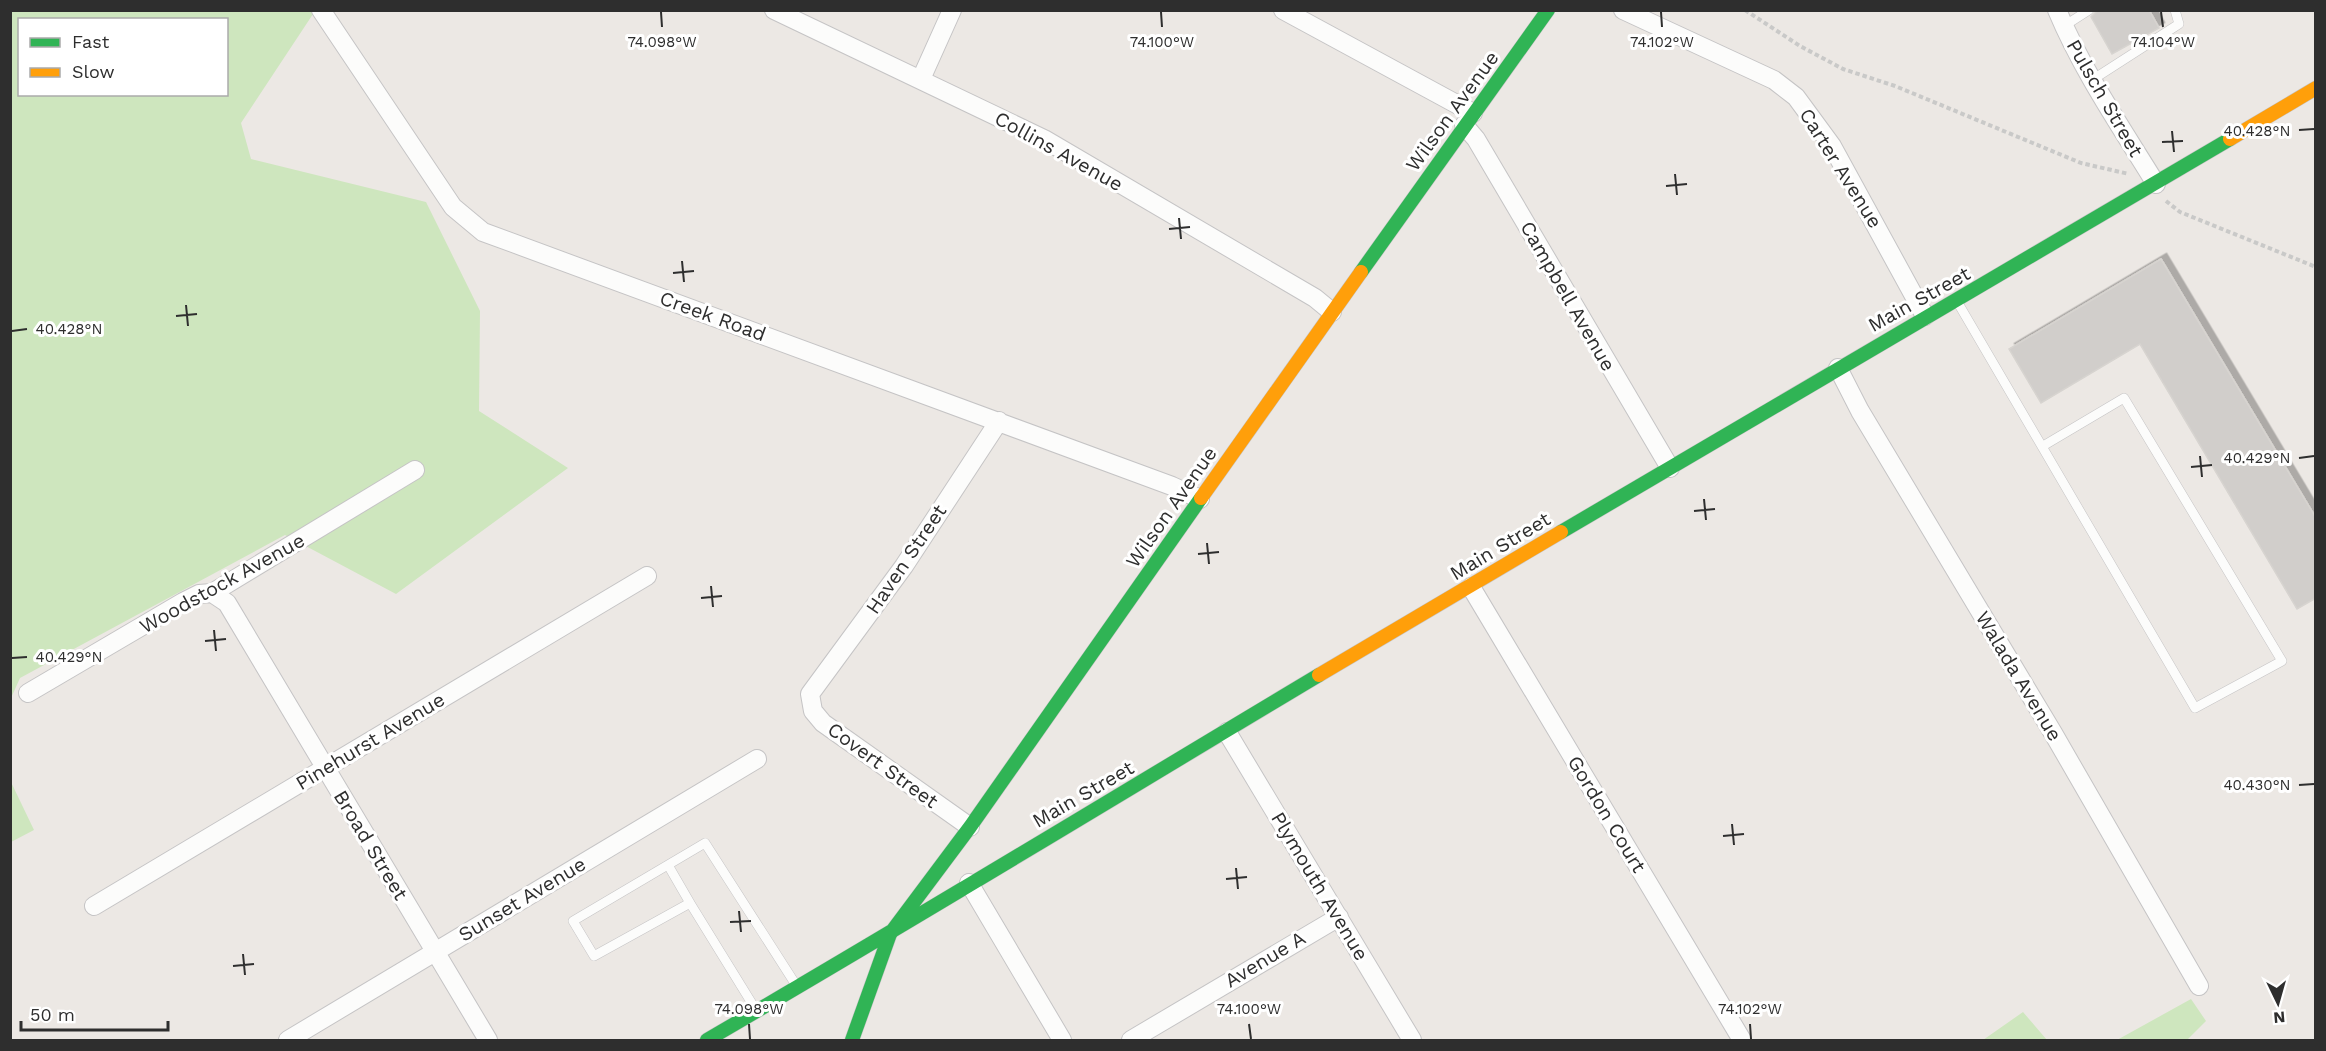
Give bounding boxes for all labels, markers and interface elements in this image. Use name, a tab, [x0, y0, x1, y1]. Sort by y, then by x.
legend	[18, 18, 228, 96]
text: Fast	[72, 31, 110, 52]
text: 74.098°W	[627, 33, 697, 51]
text: 74.100°W	[1130, 33, 1194, 51]
text: 74.102°W	[1630, 33, 1694, 51]
text: 74.104°W	[2131, 33, 2195, 51]
street label: Pulsch Street	[2062, 35, 2149, 162]
street label: Wilson Avenue	[1400, 46, 1504, 176]
text: Slow	[72, 61, 115, 82]
street label: Carter Avenue	[1795, 104, 1887, 232]
street label: Collins Avenue	[991, 106, 1127, 196]
text: 40.428°N	[2223, 122, 2291, 140]
street label: Campbell Avenue	[1515, 217, 1621, 375]
street label: Main Street	[1864, 261, 1975, 337]
street label: Creek Road	[657, 286, 769, 346]
text: 40.428°N	[35, 320, 103, 338]
street label: Wilson Avenue	[1120, 442, 1222, 572]
text: 40.429°N	[2223, 449, 2291, 467]
street label: Haven Street	[861, 499, 952, 618]
street label: Main Street	[1445, 506, 1555, 585]
street label: Woodstock Avenue	[135, 528, 309, 638]
street label: Walada Avenue	[1971, 607, 2067, 745]
text: 40.429°N	[35, 648, 103, 666]
street label: Pinehurst Avenue	[291, 687, 449, 795]
street label: Covert Street	[823, 717, 943, 813]
street label: Gordon Court	[1563, 751, 1652, 877]
street label: Main Street	[1028, 755, 1138, 833]
text: 40.430°N	[2223, 776, 2291, 794]
street label: Broad Street	[329, 786, 413, 905]
street label: Plymouth Avenue	[1266, 807, 1374, 965]
street label: Sunset Avenue	[454, 852, 590, 946]
street label: Avenue A	[1220, 926, 1310, 992]
north arrow	[2248, 973, 2308, 1033]
scale bar	[21, 994, 168, 1032]
text: 74.098°W	[714, 1000, 784, 1018]
text: 74.100°W	[1217, 1000, 1281, 1018]
text: 74.102°W	[1718, 1000, 1782, 1018]
text: 50 m	[30, 1004, 75, 1025]
text: N	[2273, 1007, 2286, 1027]

